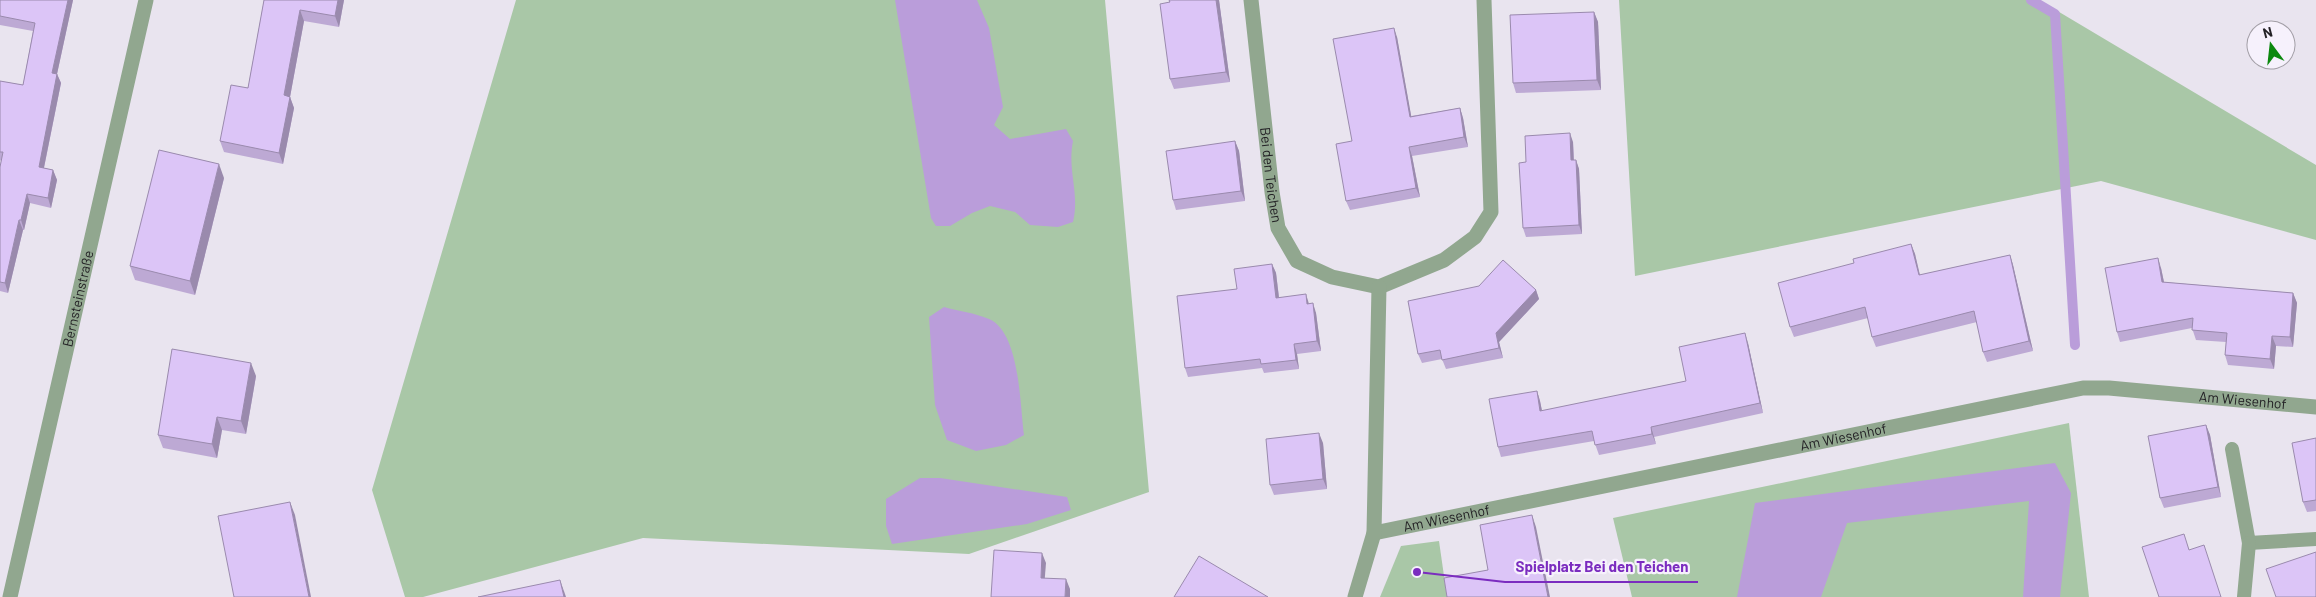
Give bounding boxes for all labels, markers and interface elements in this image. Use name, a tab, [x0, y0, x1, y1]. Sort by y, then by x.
north arrow	[2246, 20, 2296, 70]
text: N	[2261, 23, 2274, 41]
street label: Bei den Teichen	[1257, 126, 1286, 224]
street label: Bernsteinstraße	[58, 249, 97, 348]
street label: Am Wiesenhof	[2198, 387, 2287, 412]
street label: Am Wiesenhof	[1798, 419, 1888, 454]
street label: Am Wiesenhof	[1402, 501, 1491, 535]
callout: Spielplatz Bei den Teichen	[1505, 552, 1698, 582]
text: Spielplatz Bei den Teichen	[1516, 557, 1689, 575]

